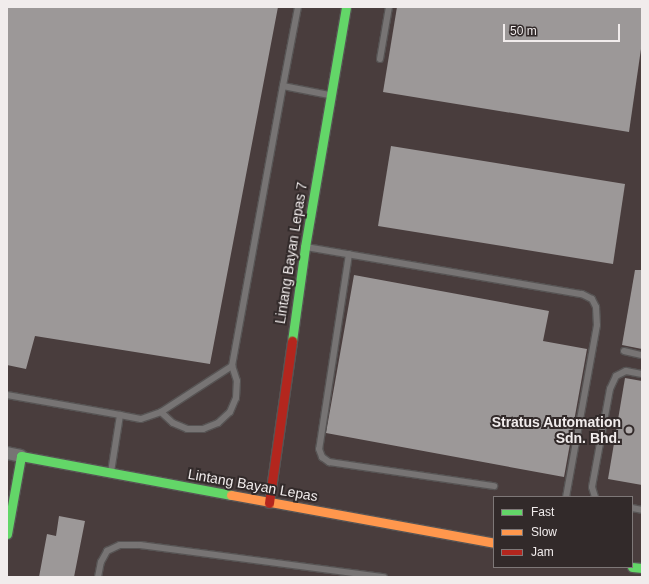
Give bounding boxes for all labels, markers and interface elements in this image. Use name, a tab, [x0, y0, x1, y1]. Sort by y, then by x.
scale bar	[505, 16, 622, 42]
text: 50 m	[510, 24, 537, 38]
street label: Lintang Bayan Lepas 7	[272, 181, 310, 325]
place label: Stratus Automation Sdn. Bhd.	[491, 414, 621, 446]
marker: Stratus Automation Sdn. Bhd.	[624, 425, 634, 435]
street label: Lintang Bayan Lepas	[187, 465, 319, 505]
legend	[493, 496, 633, 568]
text: Fast	[531, 505, 554, 519]
text: Slow	[531, 525, 557, 539]
text: Jam	[531, 545, 554, 559]

